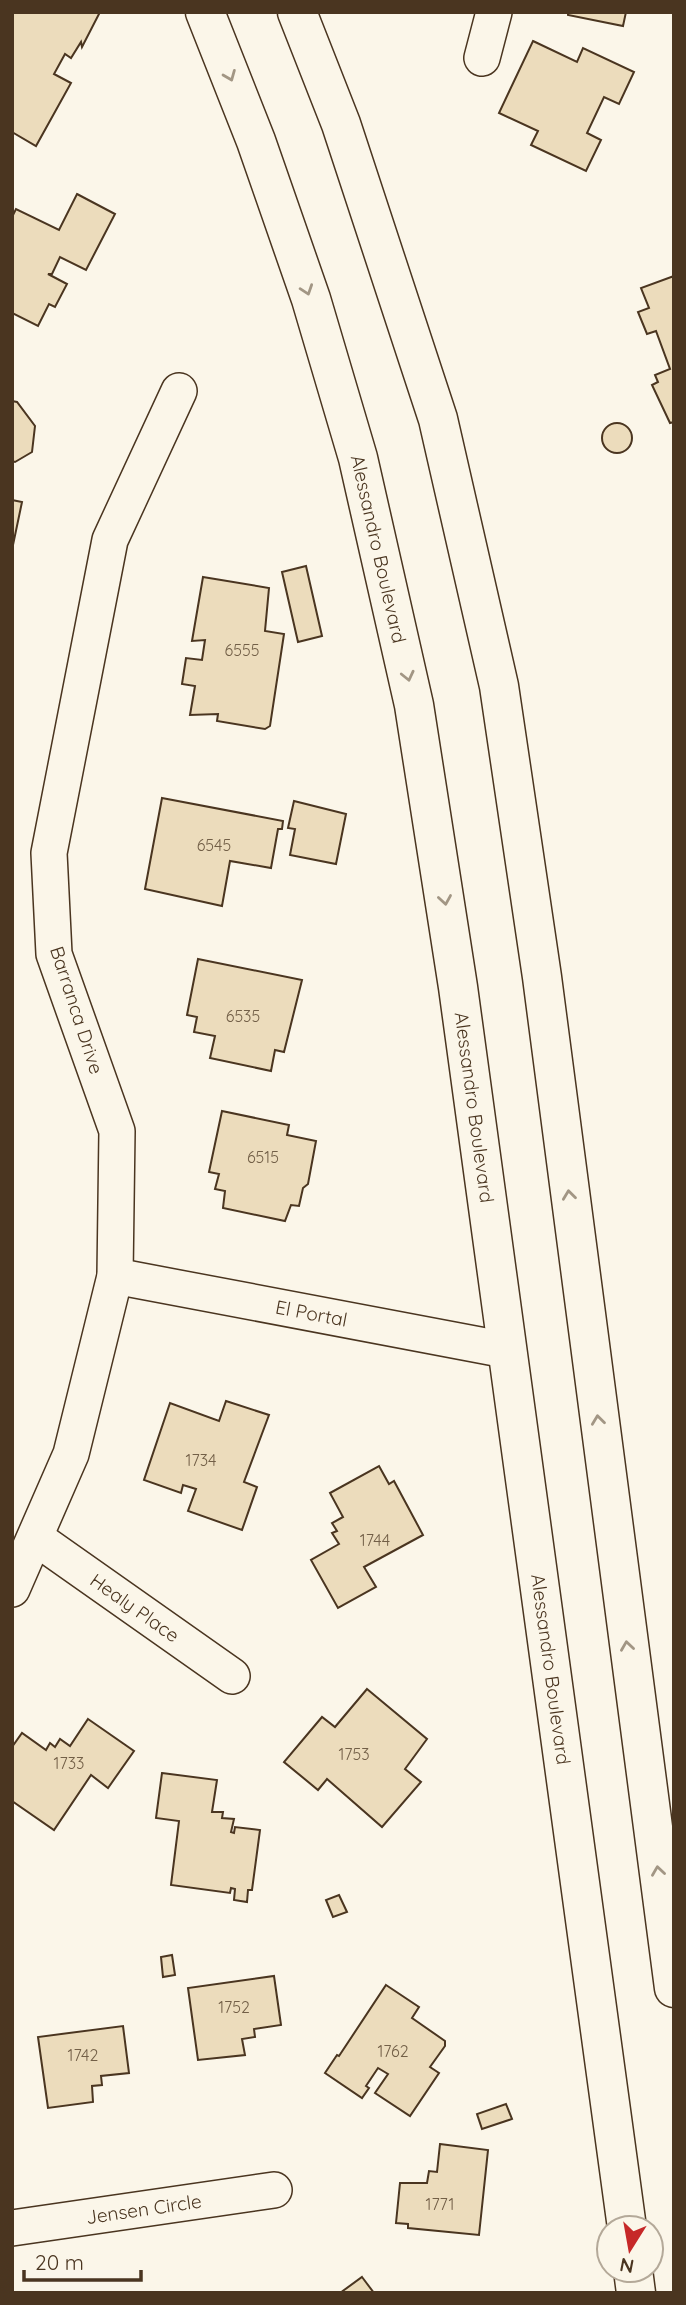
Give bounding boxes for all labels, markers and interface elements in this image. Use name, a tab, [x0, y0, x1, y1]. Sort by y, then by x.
one-way arrow	[222, 69, 236, 81]
one-way arrow	[299, 283, 313, 295]
street label: Alessandro Boulevard	[346, 452, 412, 645]
house number: 6555	[225, 640, 259, 660]
one-way arrow	[399, 670, 414, 682]
house number: 6545	[197, 835, 231, 855]
one-way arrow	[437, 894, 452, 906]
street label: Barranca Drive	[45, 943, 109, 1077]
house number: 6535	[226, 1006, 260, 1026]
street label: Alessandro Boulevard	[450, 1011, 499, 1204]
house number: 6515	[247, 1147, 279, 1167]
one-way arrow	[562, 1189, 577, 1201]
street label: El Portal	[274, 1295, 349, 1332]
one-way arrow	[591, 1415, 606, 1426]
house number: 1734	[186, 1450, 216, 1470]
house number: 1744	[360, 1530, 390, 1550]
street label: Healy Place	[86, 1568, 184, 1647]
street label: Alessandro Boulevard	[526, 1572, 576, 1766]
one-way arrow	[620, 1640, 635, 1652]
house number: 1753	[338, 1744, 370, 1764]
house number: 1733	[54, 1753, 84, 1773]
one-way arrow	[651, 1866, 666, 1877]
house number: 1752	[218, 1997, 250, 2017]
house number: 1762	[377, 2041, 409, 2061]
house number: 1742	[68, 2045, 99, 2065]
street label: Jensen Circle	[84, 2189, 203, 2229]
house number: 1771	[425, 2194, 455, 2214]
north arrow	[595, 2214, 665, 2284]
scale bar	[24, 2238, 142, 2282]
text: 20 m	[35, 2249, 84, 2275]
text: N	[618, 2253, 636, 2279]

